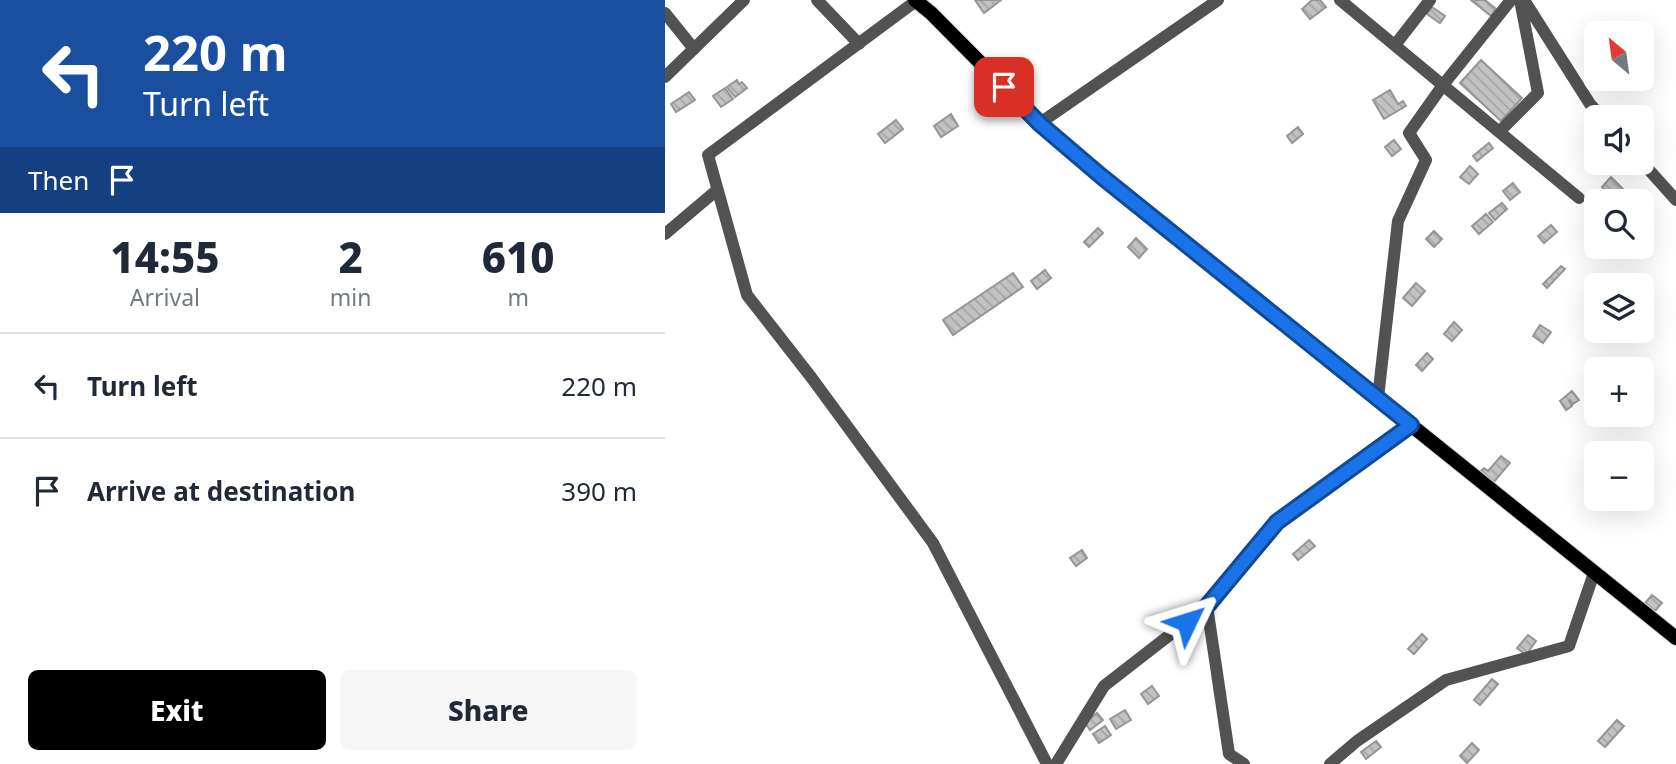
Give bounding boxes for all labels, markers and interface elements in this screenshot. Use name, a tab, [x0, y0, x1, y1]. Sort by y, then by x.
text: 220 m	[143, 19, 288, 85]
north arrow	[1584, 21, 1654, 91]
map controls	[1584, 21, 1654, 511]
icon: left	[28, 28, 119, 119]
pin	[974, 57, 1034, 117]
icon: arrive	[985, 68, 1023, 106]
text: Turn left	[143, 82, 269, 125]
button: sound	[1584, 105, 1654, 175]
icon: arrive	[103, 161, 141, 199]
text: Then	[28, 162, 89, 198]
button: search	[1584, 189, 1654, 259]
text: 14:55	[110, 228, 219, 285]
text: 2	[338, 228, 363, 285]
text: 610	[482, 228, 555, 285]
button: layers	[1584, 273, 1654, 343]
text: Arrival	[130, 281, 200, 313]
text: min	[330, 281, 371, 313]
text: m	[507, 281, 529, 313]
button: +	[1584, 357, 1654, 427]
icon: left	[28, 367, 66, 405]
text: Turn left	[87, 368, 198, 404]
text: 220 m	[561, 368, 637, 404]
button: −	[1584, 441, 1654, 511]
icon: arrive	[28, 472, 66, 510]
text: Arrive at destination	[87, 473, 356, 509]
text: 390 m	[561, 473, 637, 509]
position arrow	[1150, 585, 1224, 659]
button: Exit	[28, 670, 326, 750]
button: Share	[340, 670, 637, 750]

